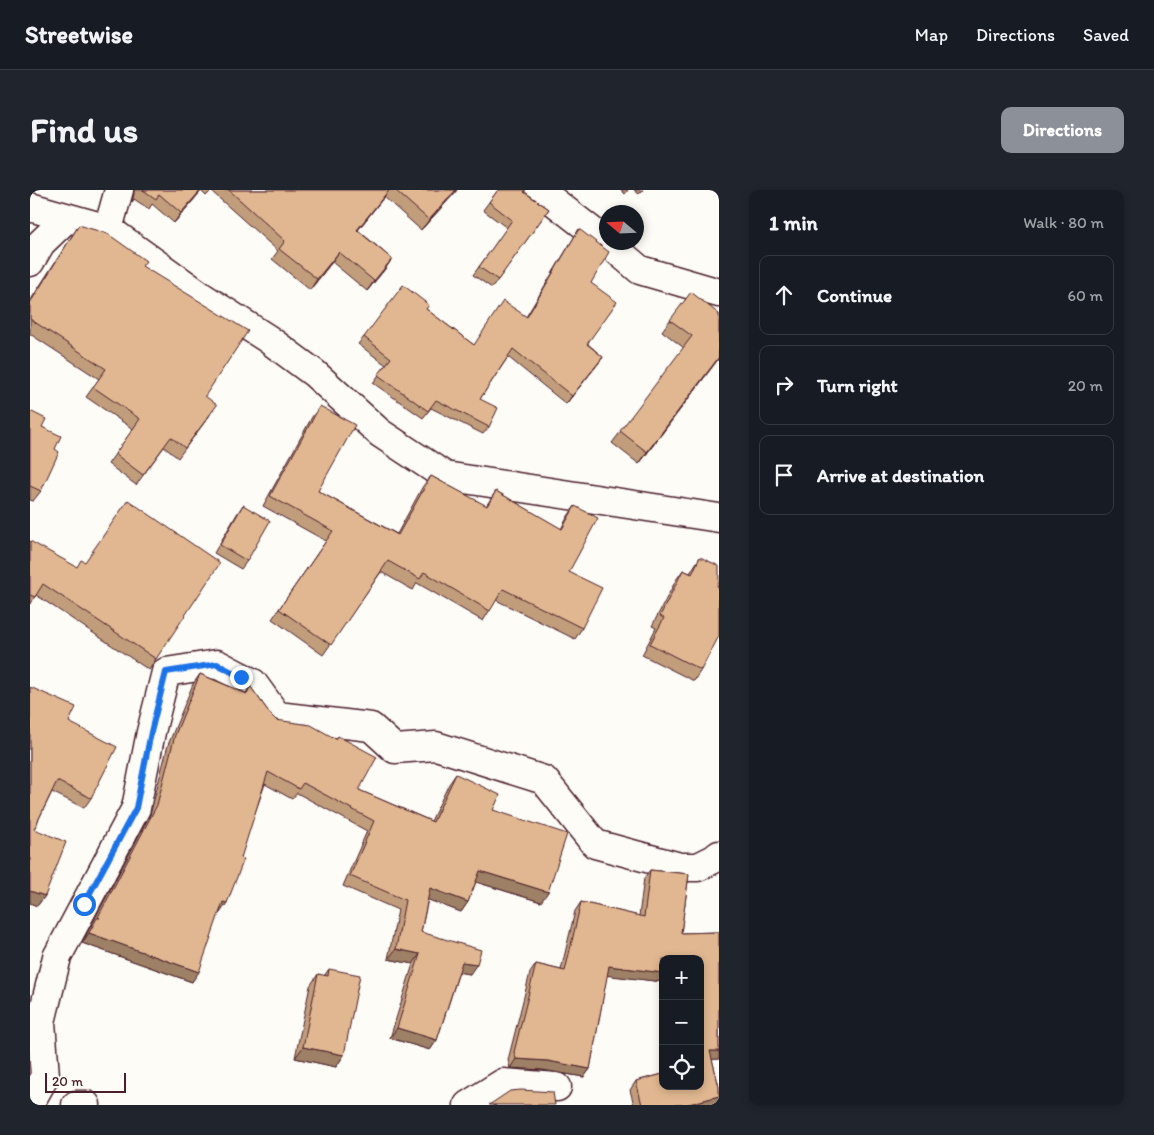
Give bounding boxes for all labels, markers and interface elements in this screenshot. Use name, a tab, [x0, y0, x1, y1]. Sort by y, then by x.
text: Streetwise	[25, 20, 133, 49]
text: Map	[915, 24, 948, 46]
text: Directions	[976, 24, 1055, 46]
text: Saved	[1083, 24, 1129, 46]
button: Directions	[1001, 107, 1124, 153]
text: Find us	[30, 109, 138, 151]
north arrow	[599, 205, 644, 250]
text: 1 min	[769, 210, 818, 235]
text: Walk · 80 m	[1023, 213, 1104, 232]
icon: ahead	[770, 281, 798, 309]
text: Continue	[817, 284, 892, 307]
text: 60 m	[1068, 286, 1103, 305]
icon: right	[770, 371, 798, 399]
text: Turn right	[817, 374, 898, 397]
text: 20 m	[1068, 376, 1103, 395]
icon: arrive	[770, 461, 798, 489]
text: Arrive at destination	[817, 464, 984, 487]
route end	[230, 666, 253, 689]
route start	[73, 893, 96, 916]
map controls	[659, 955, 704, 1090]
button: +	[659, 955, 704, 1000]
button: −	[659, 1000, 704, 1045]
button: locate	[659, 1045, 704, 1090]
scale bar	[45, 1070, 126, 1093]
text: 20 m	[52, 1073, 83, 1090]

